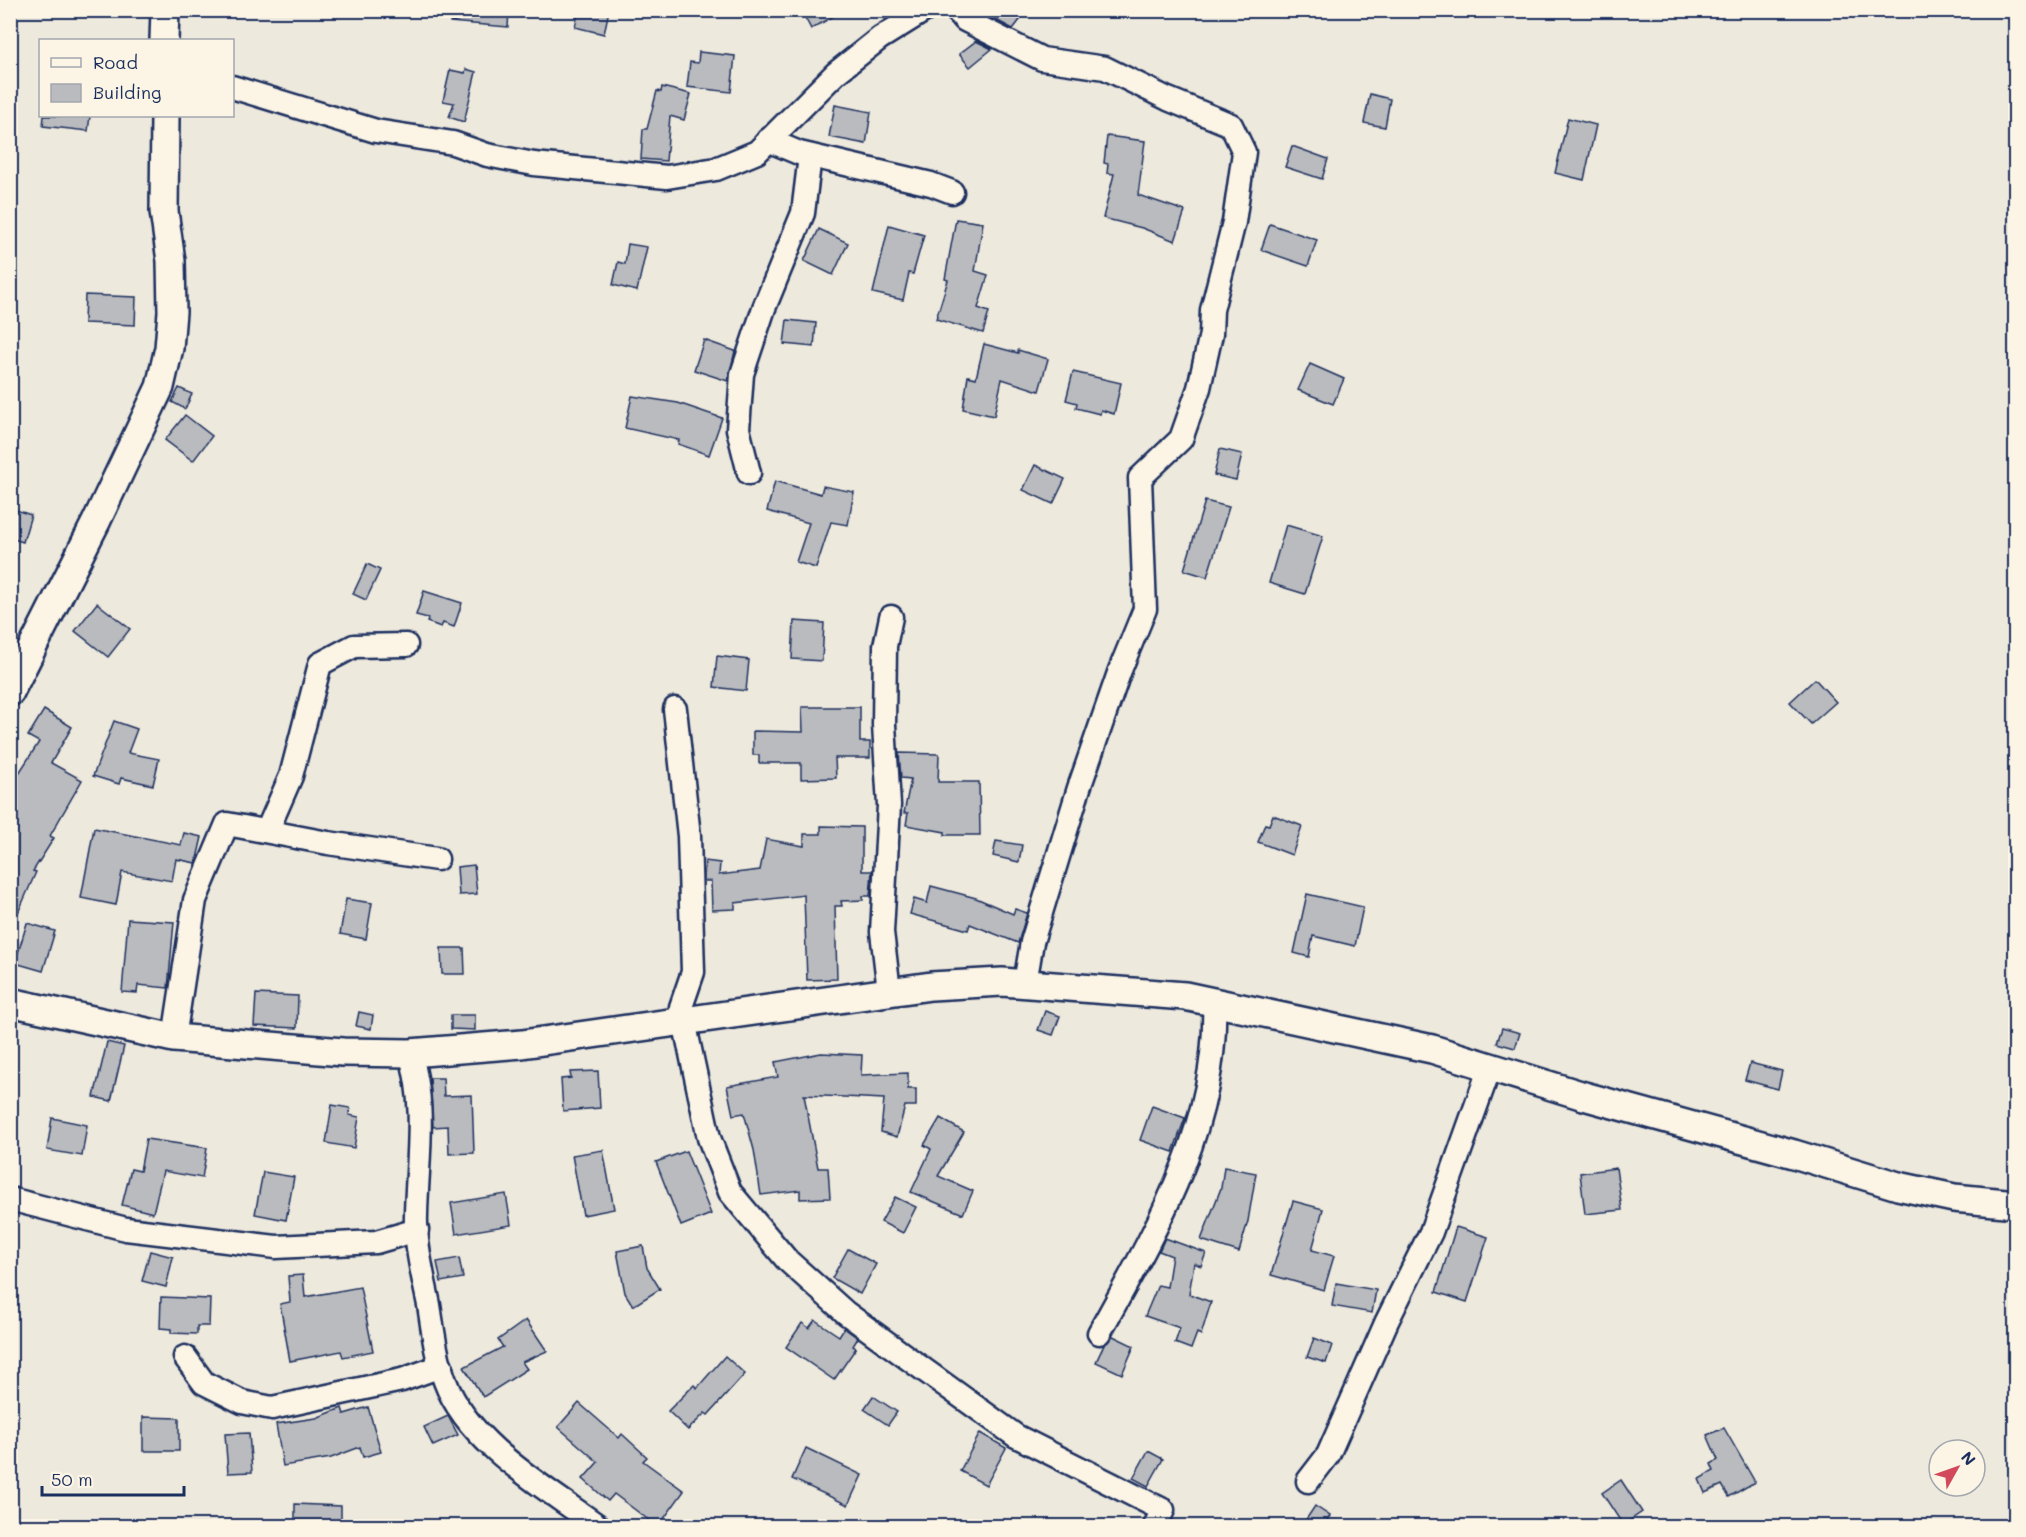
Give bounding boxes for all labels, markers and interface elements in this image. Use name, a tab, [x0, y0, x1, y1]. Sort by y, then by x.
legend	[39, 39, 234, 117]
text: Road	[93, 50, 138, 74]
text: Building	[93, 80, 161, 104]
north arrow	[1927, 1438, 1987, 1498]
text: N	[1957, 1447, 1981, 1469]
scale bar	[42, 1459, 184, 1497]
text: 50 m	[51, 1467, 93, 1491]

